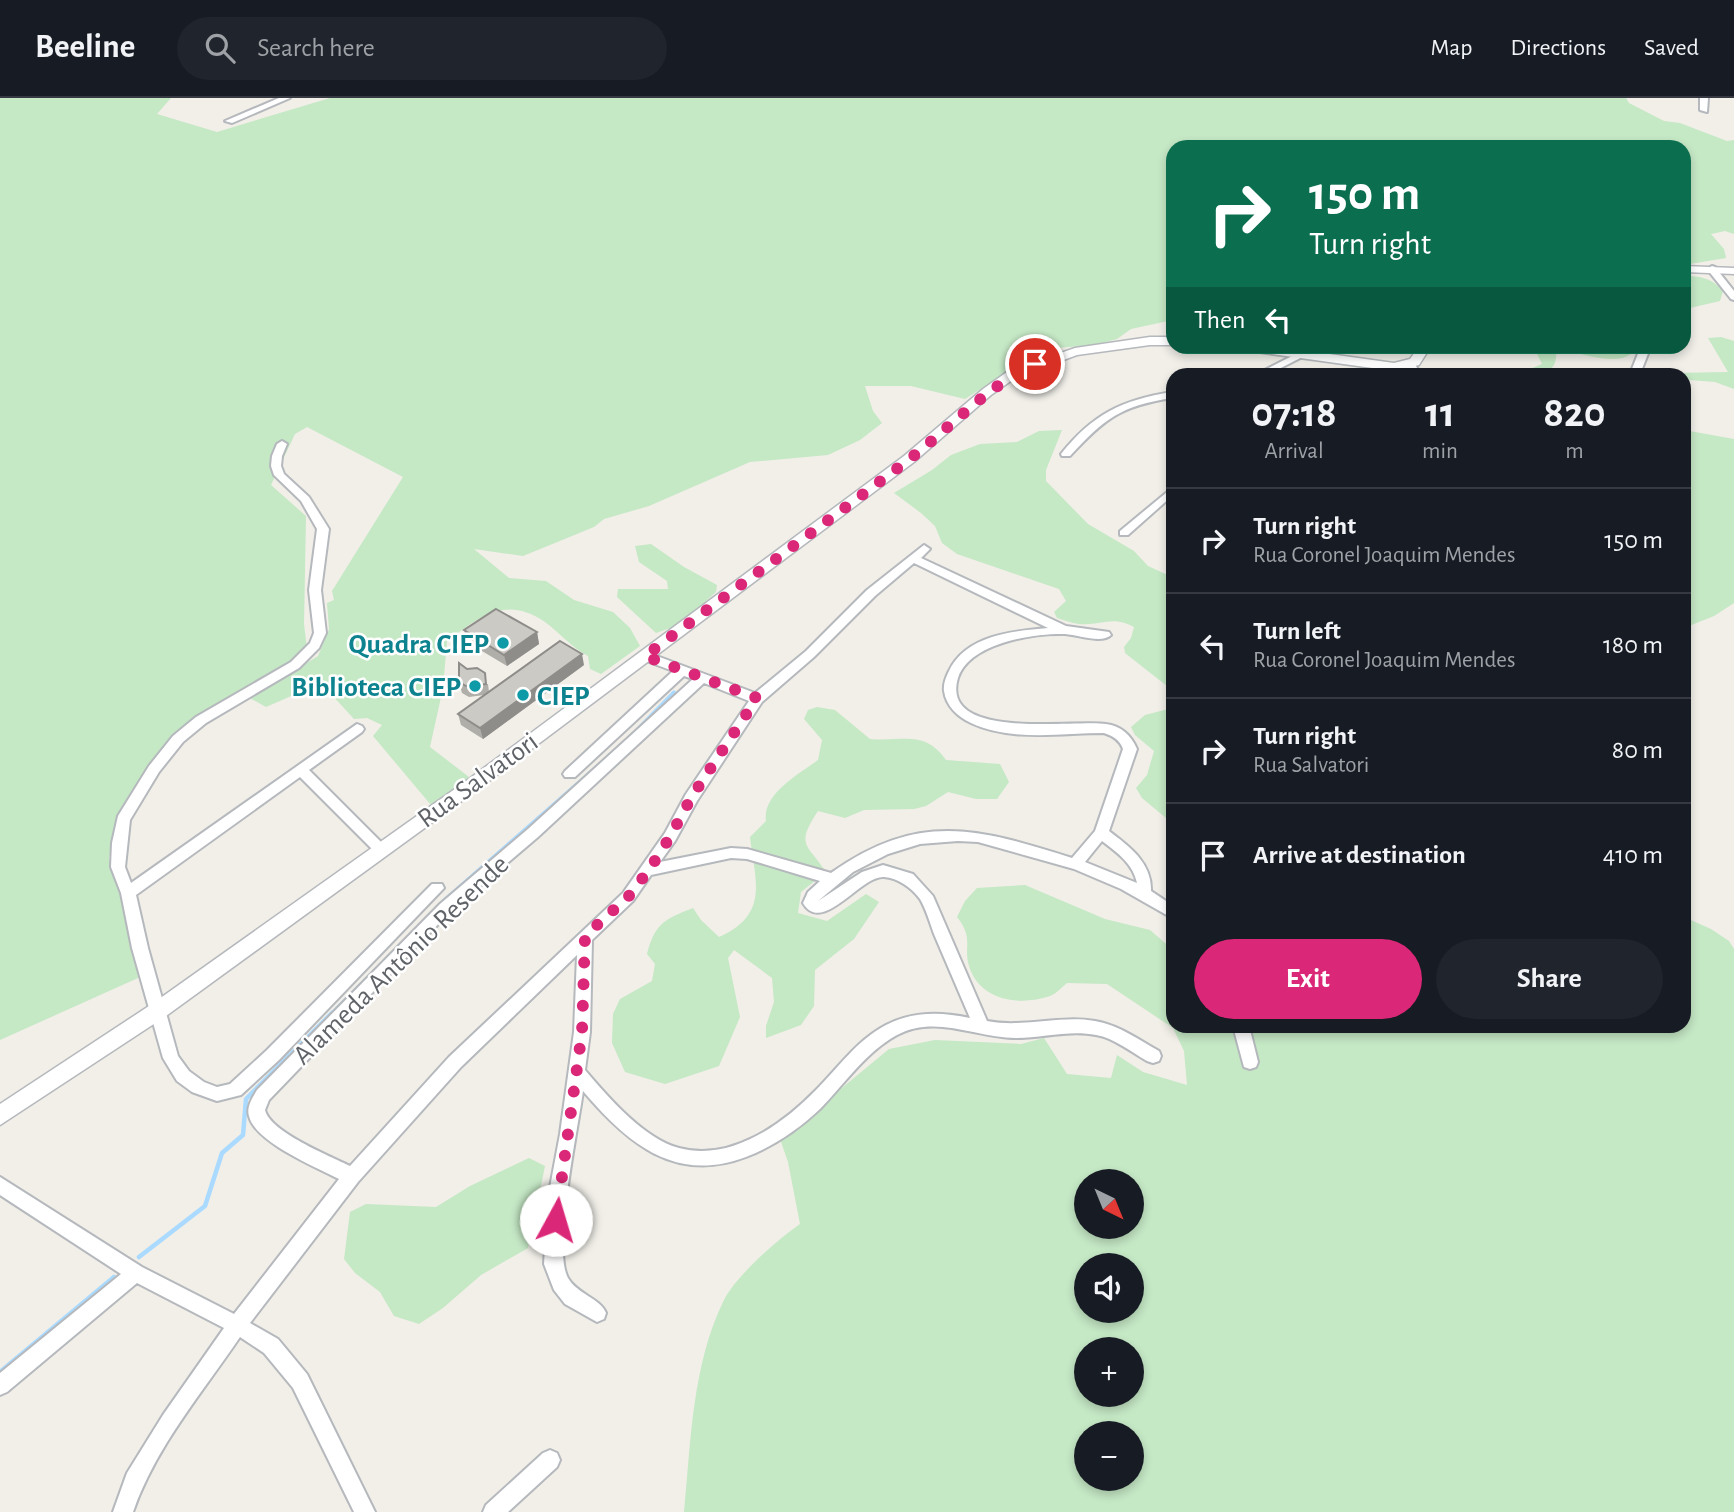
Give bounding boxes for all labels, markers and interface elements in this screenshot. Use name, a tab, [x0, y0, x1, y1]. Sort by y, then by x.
search box	[177, 17, 667, 80]
icon: search	[201, 29, 239, 67]
text: Beeline	[35, 31, 135, 64]
text: Search here	[257, 35, 375, 61]
text: Map	[1430, 36, 1472, 60]
text: Directions	[1510, 36, 1606, 60]
text: Saved	[1644, 36, 1699, 60]
icon: right	[1194, 168, 1285, 259]
text: 150 m	[1309, 170, 1420, 219]
text: Turn right	[1309, 228, 1431, 260]
icon: left	[1259, 301, 1297, 339]
text: Then	[1194, 307, 1245, 333]
pin	[1005, 334, 1065, 394]
icon: arrive	[1016, 345, 1054, 383]
text: 07:18	[1251, 392, 1337, 434]
text: 11	[1425, 392, 1455, 434]
text: 820	[1543, 392, 1606, 434]
text: Arrival	[1264, 440, 1324, 463]
text: min	[1422, 440, 1458, 463]
text: m	[1565, 440, 1584, 463]
text: Turn right	[1253, 513, 1356, 539]
icon: right	[1194, 522, 1232, 560]
text: 150 m	[1604, 527, 1663, 553]
text: Rua Coronel Joaquim Mendes	[1253, 544, 1515, 567]
text: Turn left	[1253, 618, 1341, 644]
icon: left	[1194, 627, 1232, 665]
place label: Quadra CIEP	[348, 631, 489, 659]
text: 180 m	[1603, 632, 1663, 658]
marker: Quadra CIEP	[495, 635, 511, 651]
text: Rua Coronel Joaquim Mendes	[1253, 649, 1515, 672]
place label: Biblioteca CIEP	[291, 674, 461, 702]
marker: Biblioteca CIEP	[467, 678, 483, 694]
place label: CIEP	[537, 683, 589, 711]
marker: CIEP	[515, 687, 531, 703]
text: Turn right	[1253, 723, 1356, 749]
street label: Rua Salvatori	[413, 728, 544, 834]
icon: right	[1194, 732, 1232, 770]
text: 80 m	[1612, 737, 1663, 763]
text: Rua Salvatori	[1253, 754, 1369, 777]
icon: arrive	[1194, 837, 1232, 875]
text: Arrive at destination	[1253, 842, 1466, 868]
text: 410 m	[1603, 842, 1663, 868]
street label: Alameda Antônio Resende	[288, 850, 515, 1070]
button: Exit	[1194, 939, 1422, 1019]
button: Share	[1436, 939, 1663, 1019]
north arrow	[1074, 1169, 1144, 1239]
map controls	[1074, 1169, 1144, 1491]
position arrow	[519, 1183, 593, 1257]
button: sound	[1074, 1253, 1144, 1323]
button: +	[1074, 1337, 1144, 1407]
button: −	[1074, 1421, 1144, 1491]

